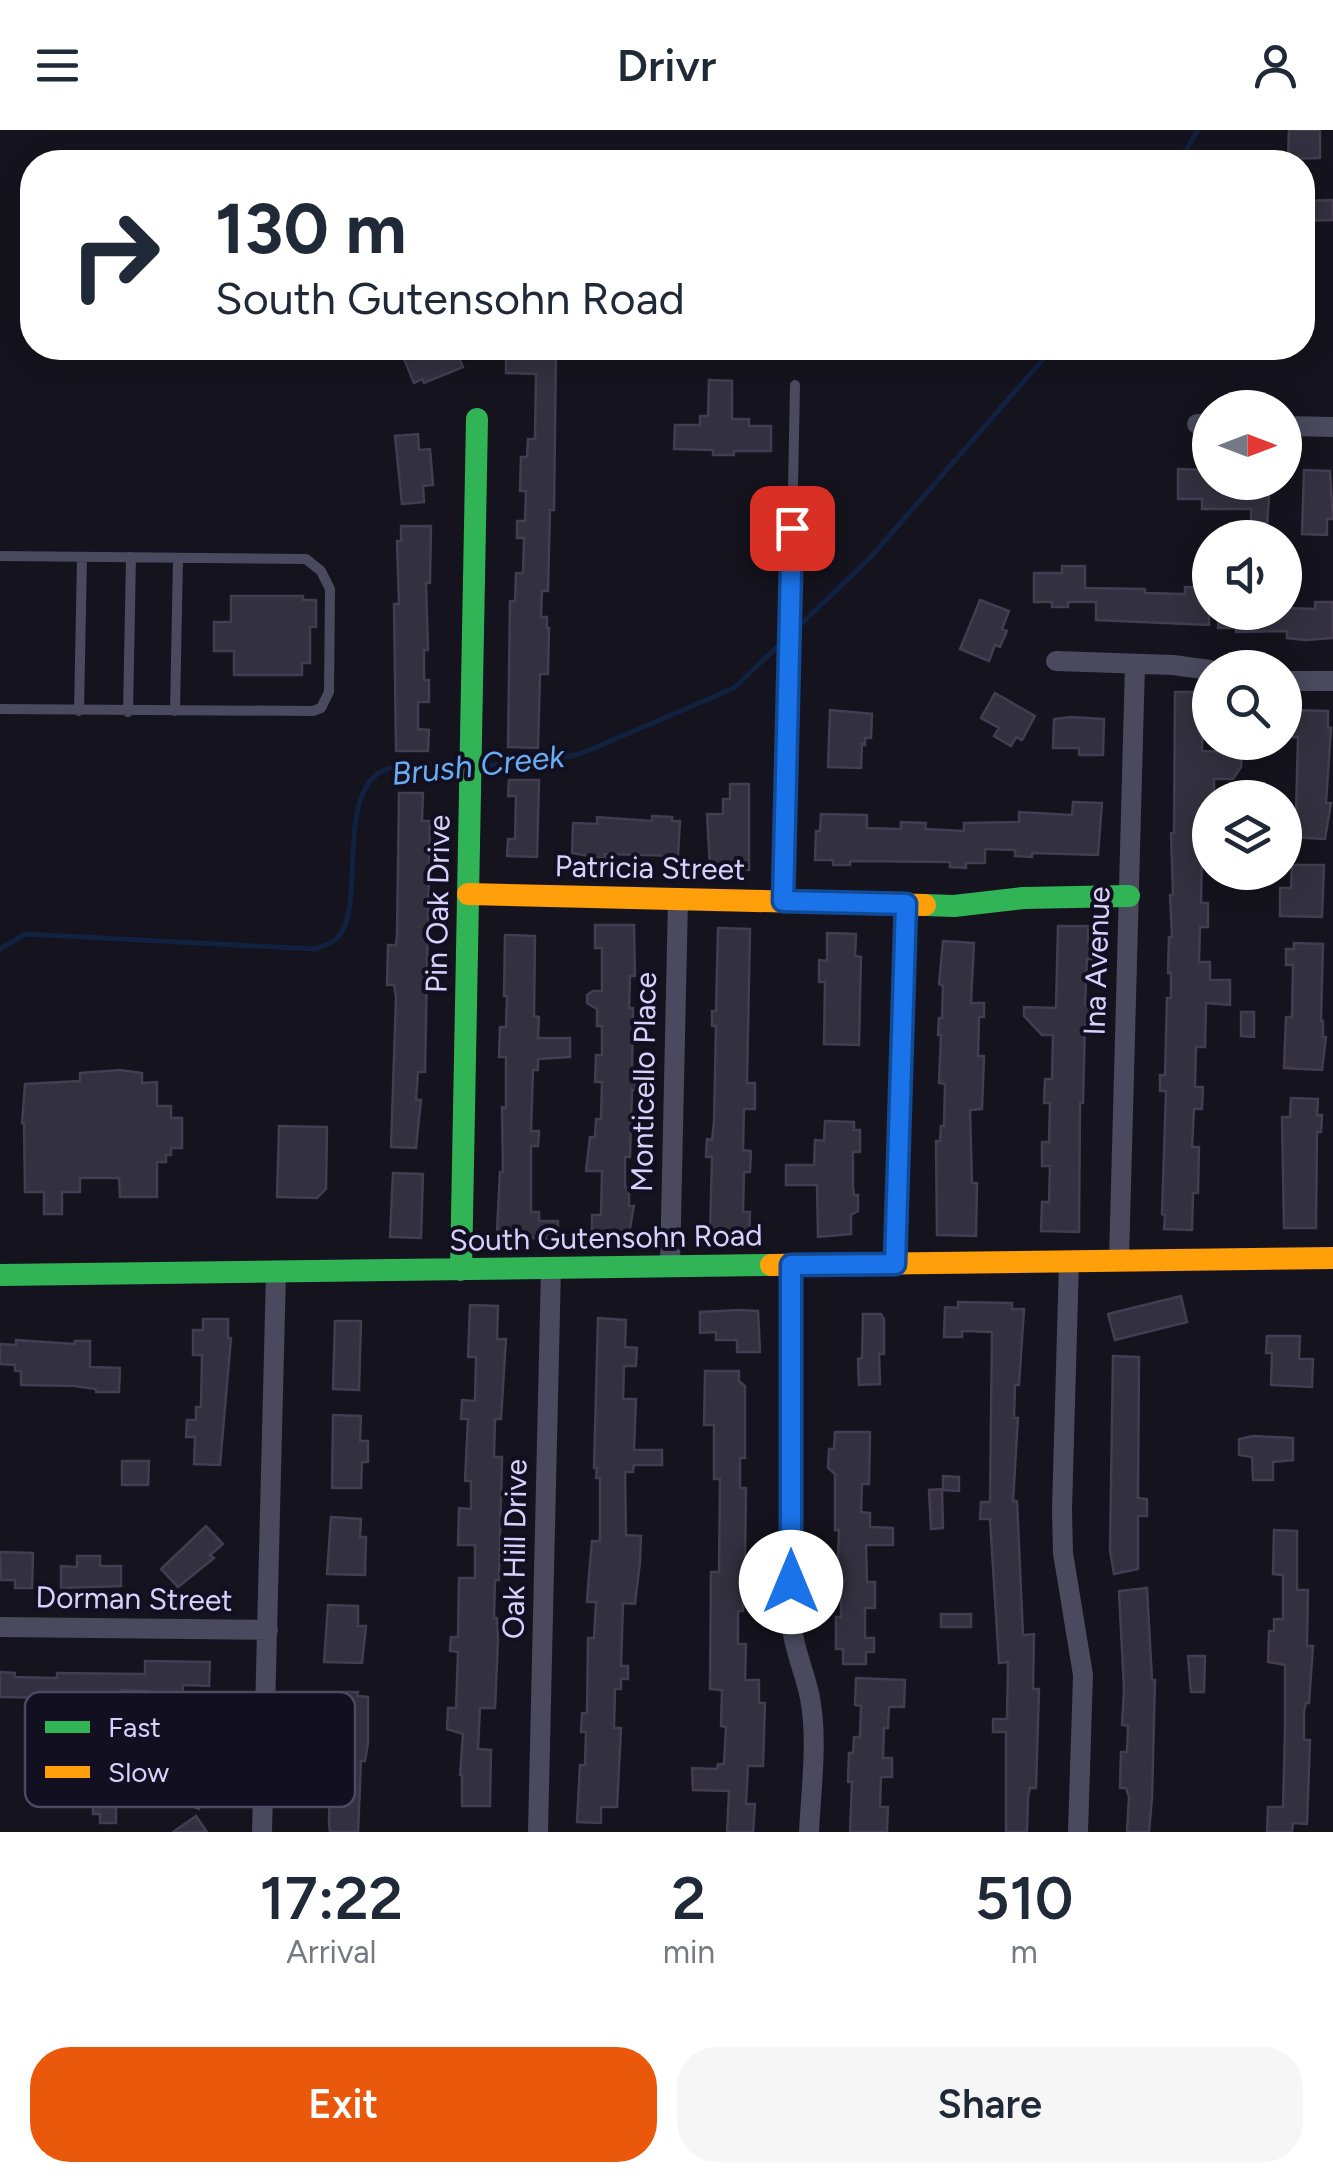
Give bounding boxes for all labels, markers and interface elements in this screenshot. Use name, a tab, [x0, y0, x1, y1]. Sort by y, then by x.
icon: menu	[30, 38, 85, 93]
text: Drivr	[617, 38, 716, 92]
icon: person	[1248, 38, 1303, 93]
text: 130 m	[215, 186, 407, 271]
icon: right	[50, 190, 180, 320]
text: South Gutensohn Road	[215, 271, 685, 325]
north arrow	[1192, 390, 1302, 500]
map controls	[1192, 390, 1302, 890]
pin	[750, 486, 835, 571]
icon: arrive	[765, 501, 820, 556]
button: sound	[1192, 520, 1302, 630]
button: search	[1192, 650, 1302, 760]
water label: Brush Creek	[390, 737, 568, 793]
button: layers	[1192, 780, 1302, 890]
street label: Pin Oak Drive	[417, 814, 458, 993]
street label: Patricia Street	[554, 847, 746, 888]
street label: Ina Avenue	[1075, 886, 1118, 1036]
street label: Monticello Place	[623, 972, 664, 1192]
street label: South Gutensohn Road	[449, 1216, 763, 1259]
street label: Oak Hill Drive	[494, 1459, 535, 1639]
position arrow	[739, 1530, 843, 1634]
street label: Dorman Street	[35, 1578, 233, 1619]
legend	[25, 1692, 355, 1807]
text: Fast	[108, 1710, 161, 1744]
text: Slow	[108, 1755, 169, 1789]
text: 17:22	[260, 1862, 403, 1934]
text: 2	[672, 1862, 706, 1934]
text: 510	[975, 1862, 1073, 1934]
text: Arrival	[286, 1933, 377, 1971]
text: min	[663, 1933, 715, 1971]
text: m	[1010, 1933, 1038, 1971]
button: Exit	[30, 2047, 657, 2162]
button: Share	[677, 2047, 1303, 2162]

